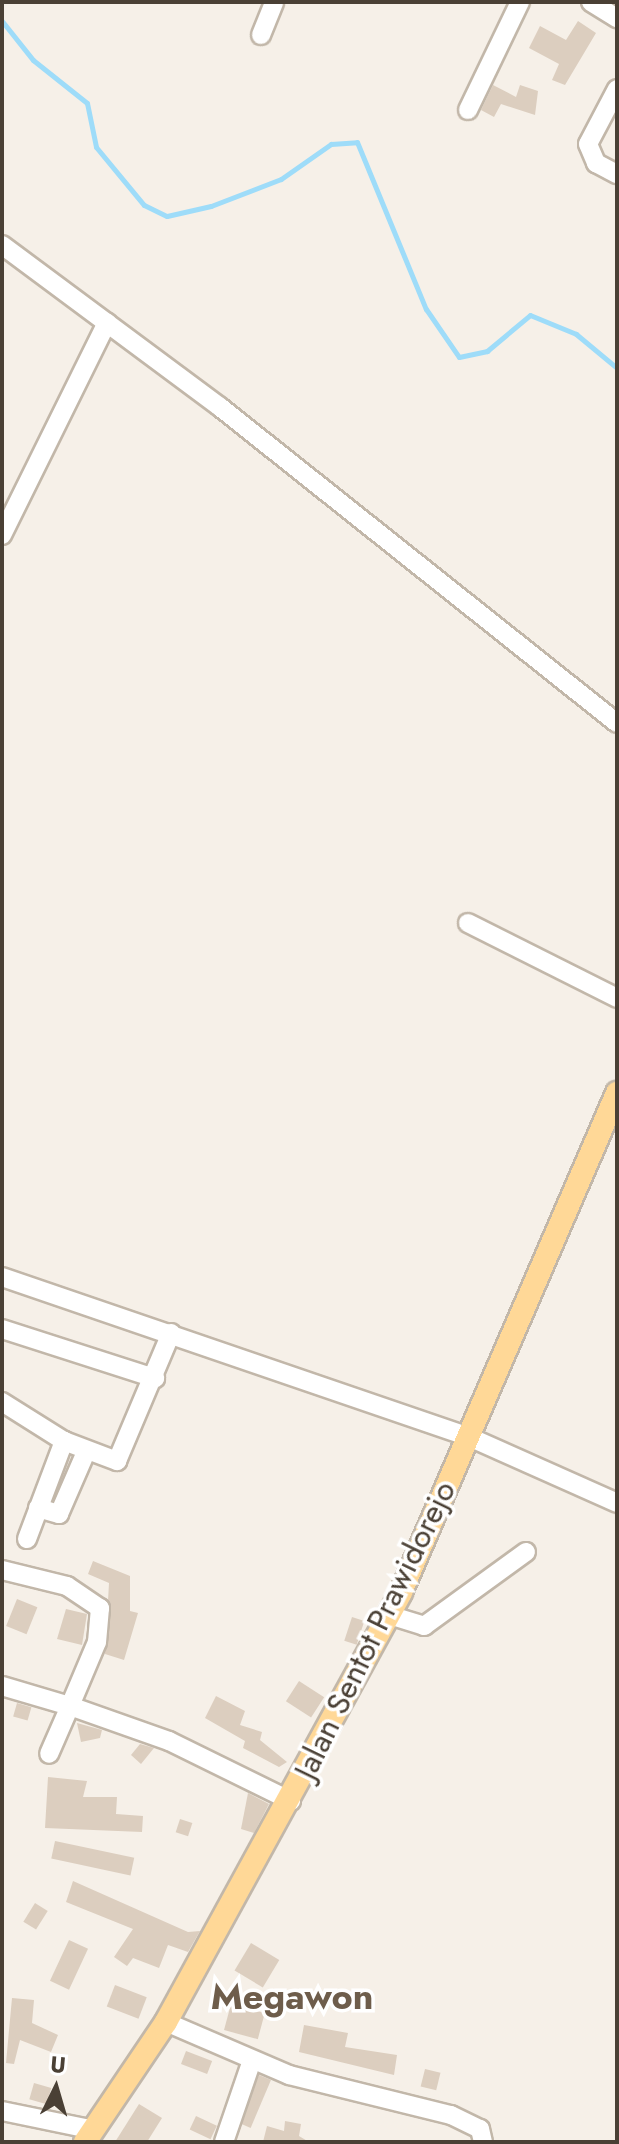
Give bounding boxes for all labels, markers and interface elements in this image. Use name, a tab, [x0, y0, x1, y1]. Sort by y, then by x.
street label: Jalan Sentot Prawidorejo	[286, 1475, 464, 1785]
district label: Megawon	[211, 1975, 373, 2019]
text: U	[49, 2047, 67, 2081]
north arrow	[16, 2048, 96, 2128]

